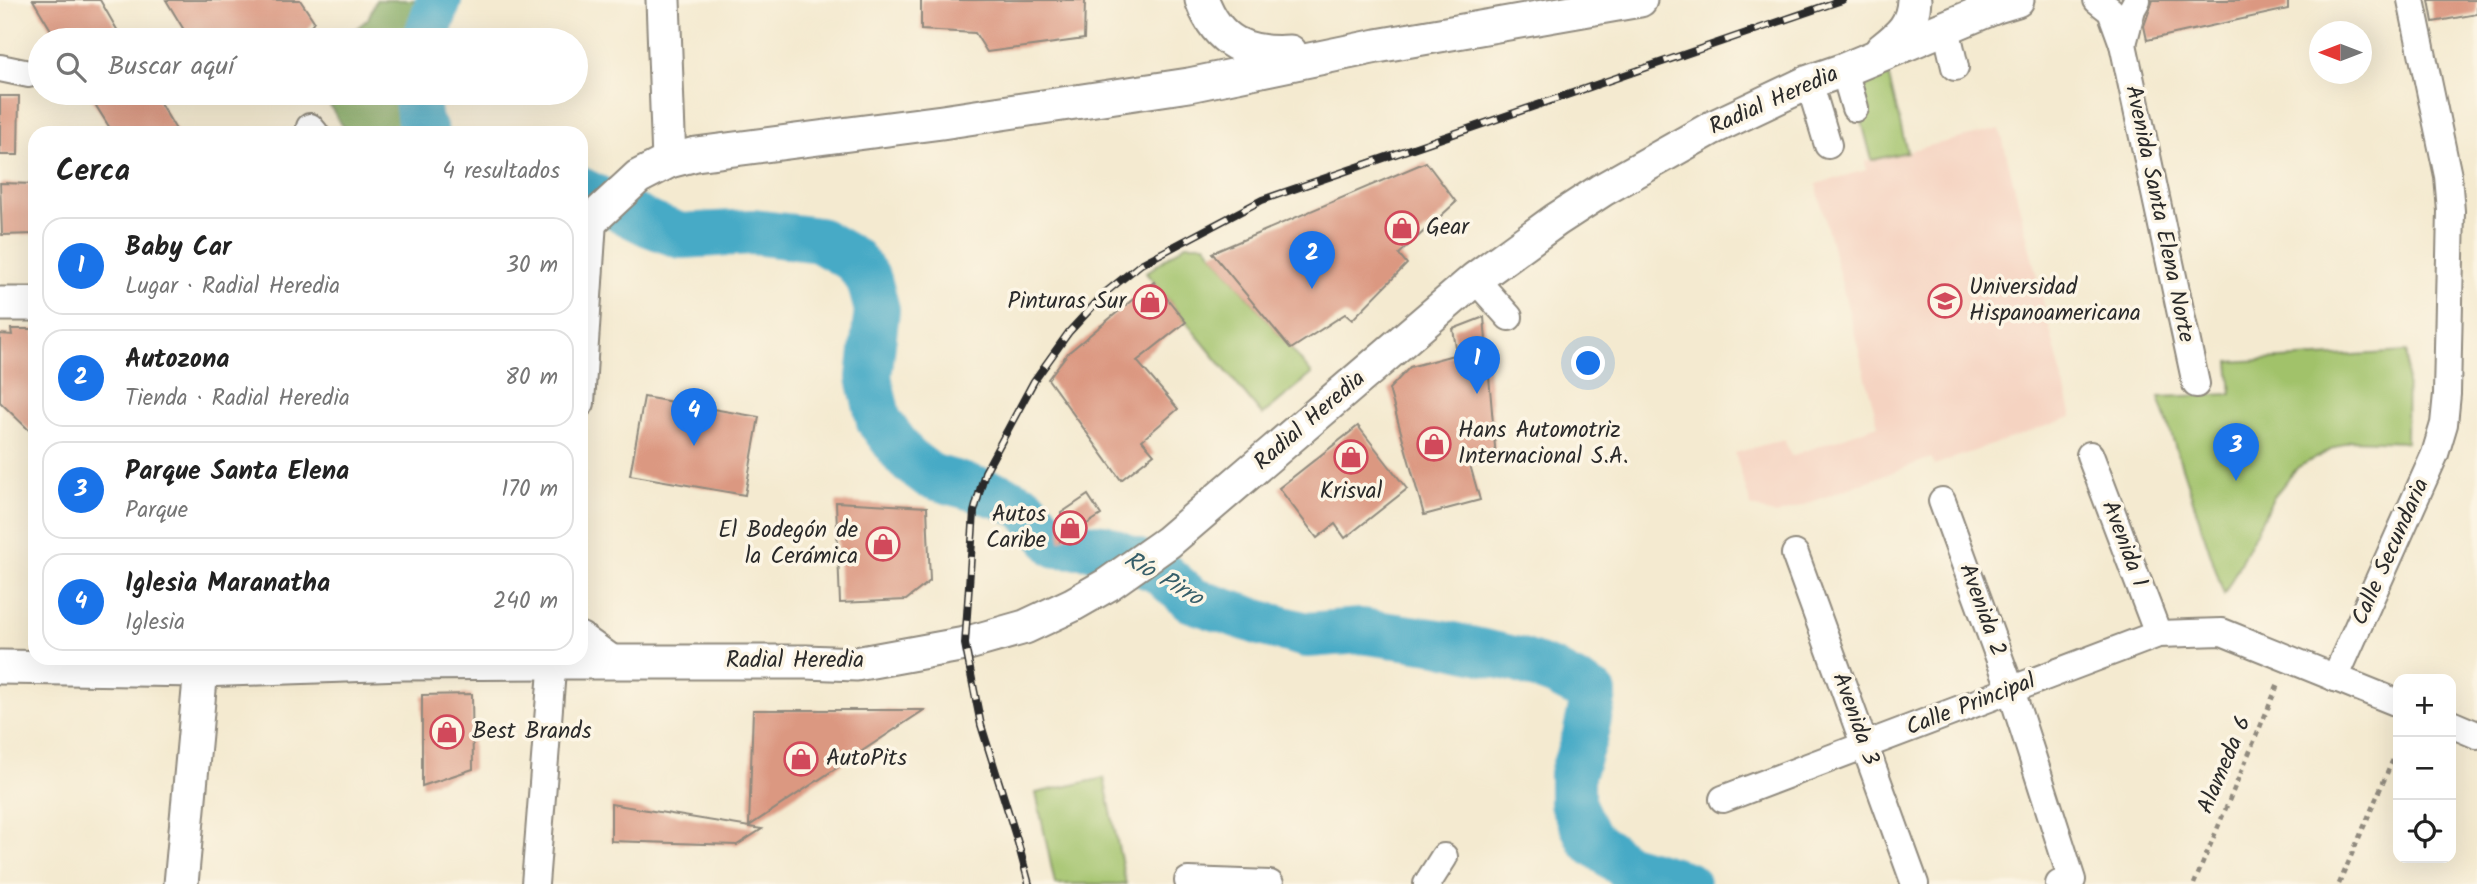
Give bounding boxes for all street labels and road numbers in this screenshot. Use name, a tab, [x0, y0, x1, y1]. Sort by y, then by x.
street label: Radial Heredia	[1704, 56, 1844, 146]
street label: Avenida Santa Elena Norte	[2114, 82, 2204, 346]
street label: Radial Heredia	[1246, 362, 1374, 480]
street label: Calle Secundaria	[2342, 473, 2440, 631]
street label: Avenida 1	[2091, 495, 2157, 593]
street label: Avenida 2	[1949, 558, 2015, 662]
street label: Radial Heredia	[726, 643, 864, 679]
street label: Calle Principal	[1901, 664, 2041, 746]
street label: Avenida 3	[1822, 668, 1888, 770]
street label: Alameda 6	[2188, 710, 2262, 820]

